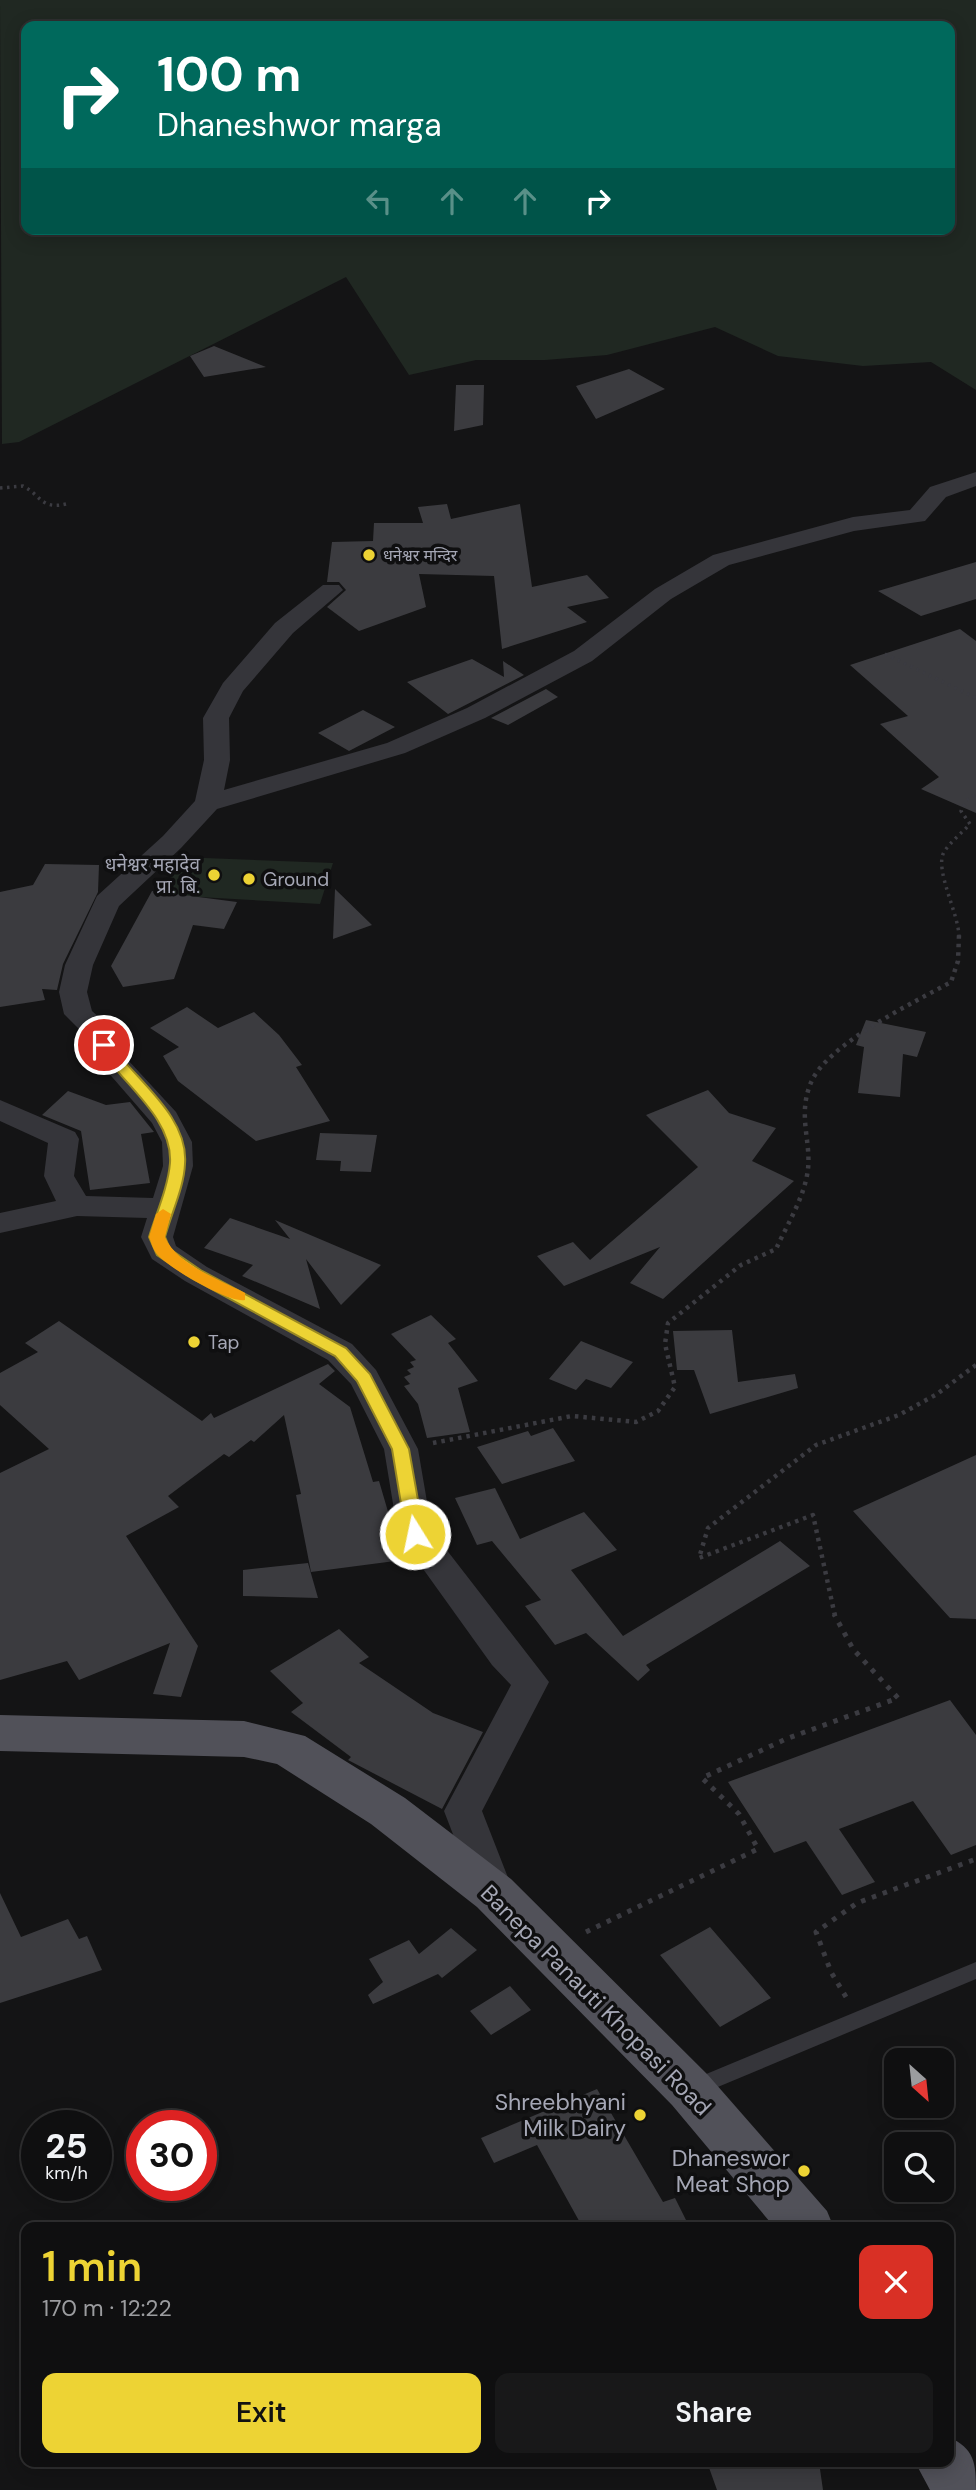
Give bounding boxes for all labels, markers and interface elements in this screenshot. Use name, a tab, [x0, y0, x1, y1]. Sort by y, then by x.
text: 100 m	[157, 42, 301, 106]
icon: right	[42, 49, 133, 140]
text: Dhaneshwor marga	[157, 104, 442, 146]
icon: left	[360, 182, 398, 220]
icon: ahead	[433, 182, 471, 220]
icon: ahead	[506, 182, 544, 220]
icon: right	[579, 182, 617, 220]
place label: धनेश्वर मन्दिर	[383, 545, 458, 566]
marker: धनेश्वर मन्दिर	[361, 547, 377, 563]
place label: धनेश्वर महादेव प्रा. बि.	[105, 852, 200, 899]
marker: धनेश्वर महादेव प्रा. बि.	[206, 867, 222, 883]
place label: Ground	[263, 867, 329, 892]
marker: Ground	[241, 871, 257, 887]
pin	[74, 1015, 134, 1075]
icon: arrive	[85, 1026, 123, 1064]
place label: Tap	[208, 1330, 239, 1355]
marker: Tap	[186, 1334, 202, 1350]
position arrow	[378, 1497, 452, 1571]
street label: Banepa Panauti Khopasi Road	[474, 1878, 718, 2122]
north arrow	[884, 2048, 954, 2118]
map controls	[884, 2048, 954, 2202]
place label: Shreebhyani Milk Dairy	[495, 2087, 626, 2143]
marker: Shreebhyani Milk Dairy	[632, 2107, 648, 2123]
speed limit sign: 30	[126, 2110, 217, 2201]
text: 25	[46, 2123, 87, 2169]
button: search	[884, 2132, 954, 2202]
place label: Dhaneswor Meat Shop	[672, 2143, 790, 2199]
text: km/h	[45, 2161, 88, 2185]
marker: Dhaneswor Meat Shop	[796, 2163, 812, 2179]
text: 1 min	[42, 2239, 142, 2294]
button: close	[859, 2245, 933, 2319]
text: 170 m · 12:22	[42, 2293, 172, 2323]
button: Exit	[42, 2373, 481, 2453]
button: Share	[495, 2373, 933, 2453]

